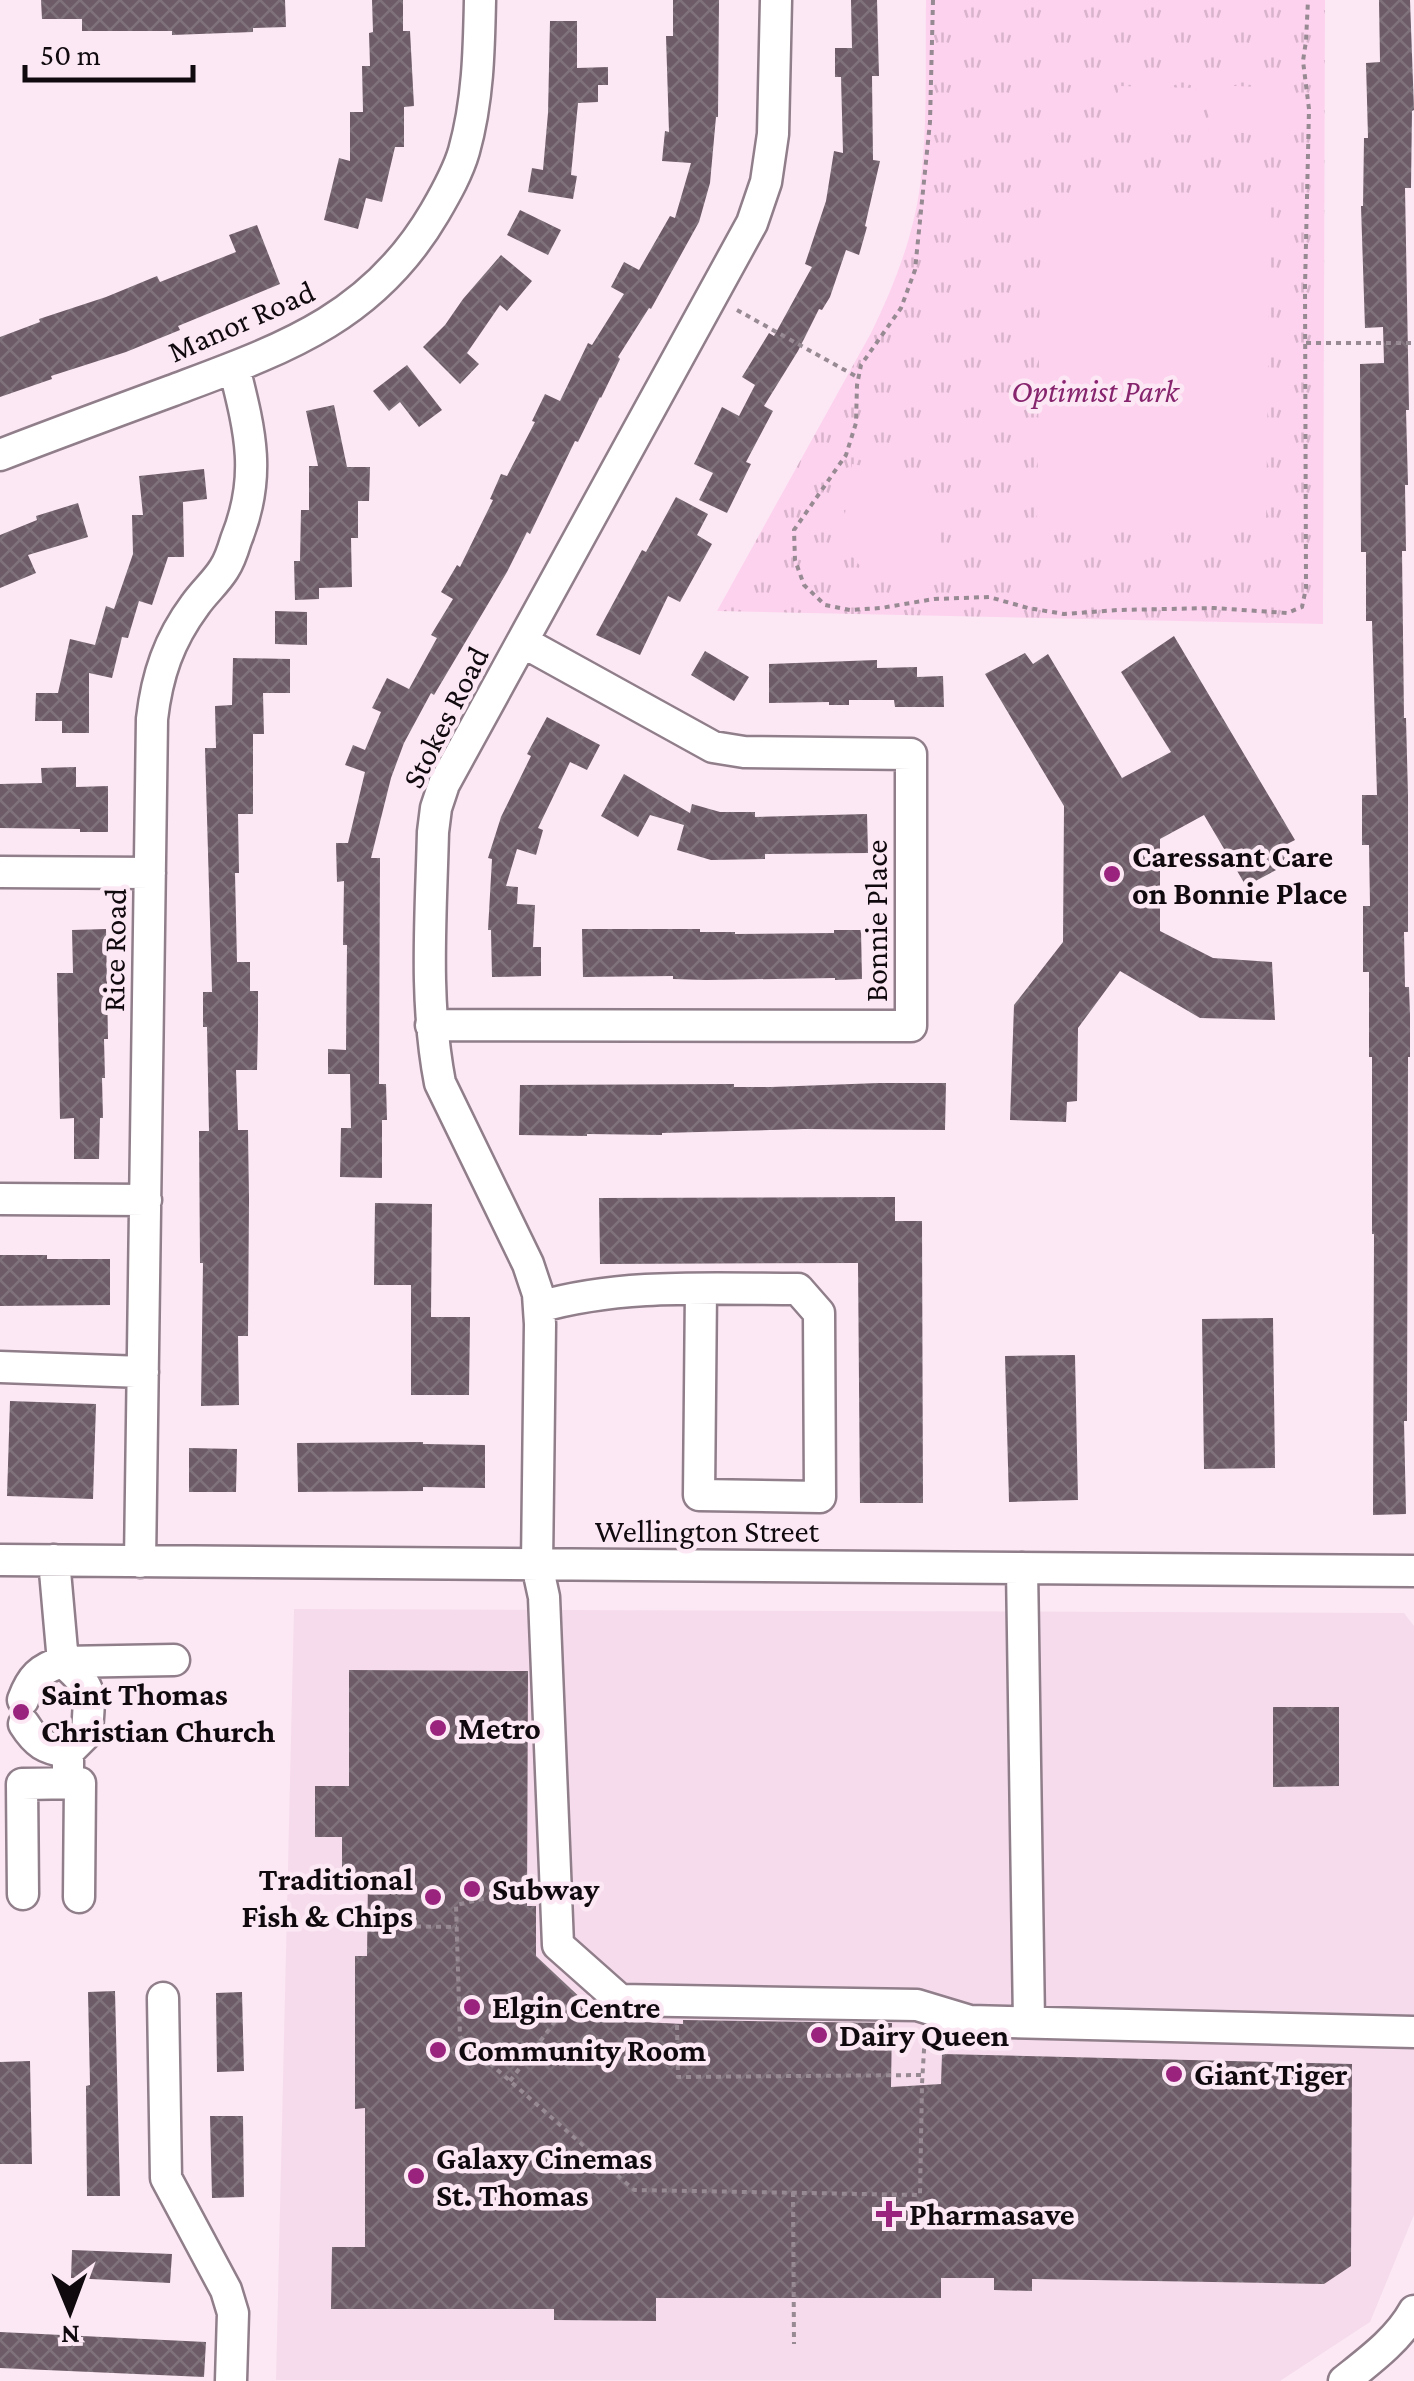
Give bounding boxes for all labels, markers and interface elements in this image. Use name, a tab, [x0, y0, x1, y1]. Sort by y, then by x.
scale bar	[25, 20, 192, 82]
text: 50 m	[40, 38, 101, 71]
street label: Manor Road	[162, 273, 320, 369]
park label: Optimist Park	[1011, 373, 1181, 409]
street label: Stokes Road	[394, 640, 496, 794]
place label: Caressant Care on Bonnie Place	[1132, 838, 1348, 911]
street label: Bonnie Place	[858, 840, 894, 1002]
marker: Caressant Care on Bonnie Place	[1101, 863, 1123, 885]
street label: Rice Road	[95, 887, 133, 1012]
street label: Wellington Street	[595, 1513, 820, 1549]
place label: Saint Thomas Christian Church	[41, 1676, 275, 1749]
marker: Saint Thomas Christian Church	[10, 1701, 32, 1723]
place label: Metro	[458, 1710, 541, 1746]
marker: Metro	[427, 1717, 449, 1739]
place label: Traditional Fish & Chips	[242, 1861, 413, 1934]
place label: Subway	[492, 1871, 600, 1907]
marker: Subway	[461, 1878, 483, 1900]
marker: Traditional Fish & Chips	[422, 1886, 444, 1908]
place label: Elgin Centre	[492, 1989, 661, 2025]
marker: Elgin Centre	[461, 1996, 483, 2018]
place label: Dairy Queen	[839, 2017, 1009, 2053]
marker: Dairy Queen	[808, 2024, 830, 2046]
place label: Community Room	[458, 2032, 706, 2068]
marker: Community Room	[427, 2039, 449, 2061]
place label: Giant Tiger	[1194, 2056, 1348, 2092]
marker: Giant Tiger	[1163, 2063, 1185, 2085]
place label: Galaxy Cinemas St. Thomas	[436, 2140, 652, 2213]
marker: Galaxy Cinemas St. Thomas	[405, 2165, 427, 2187]
place label: Pharmasave	[909, 2196, 1075, 2232]
marker: Pharmasave	[878, 2203, 900, 2225]
north arrow	[20, 2261, 120, 2361]
text: N	[61, 2320, 80, 2351]

